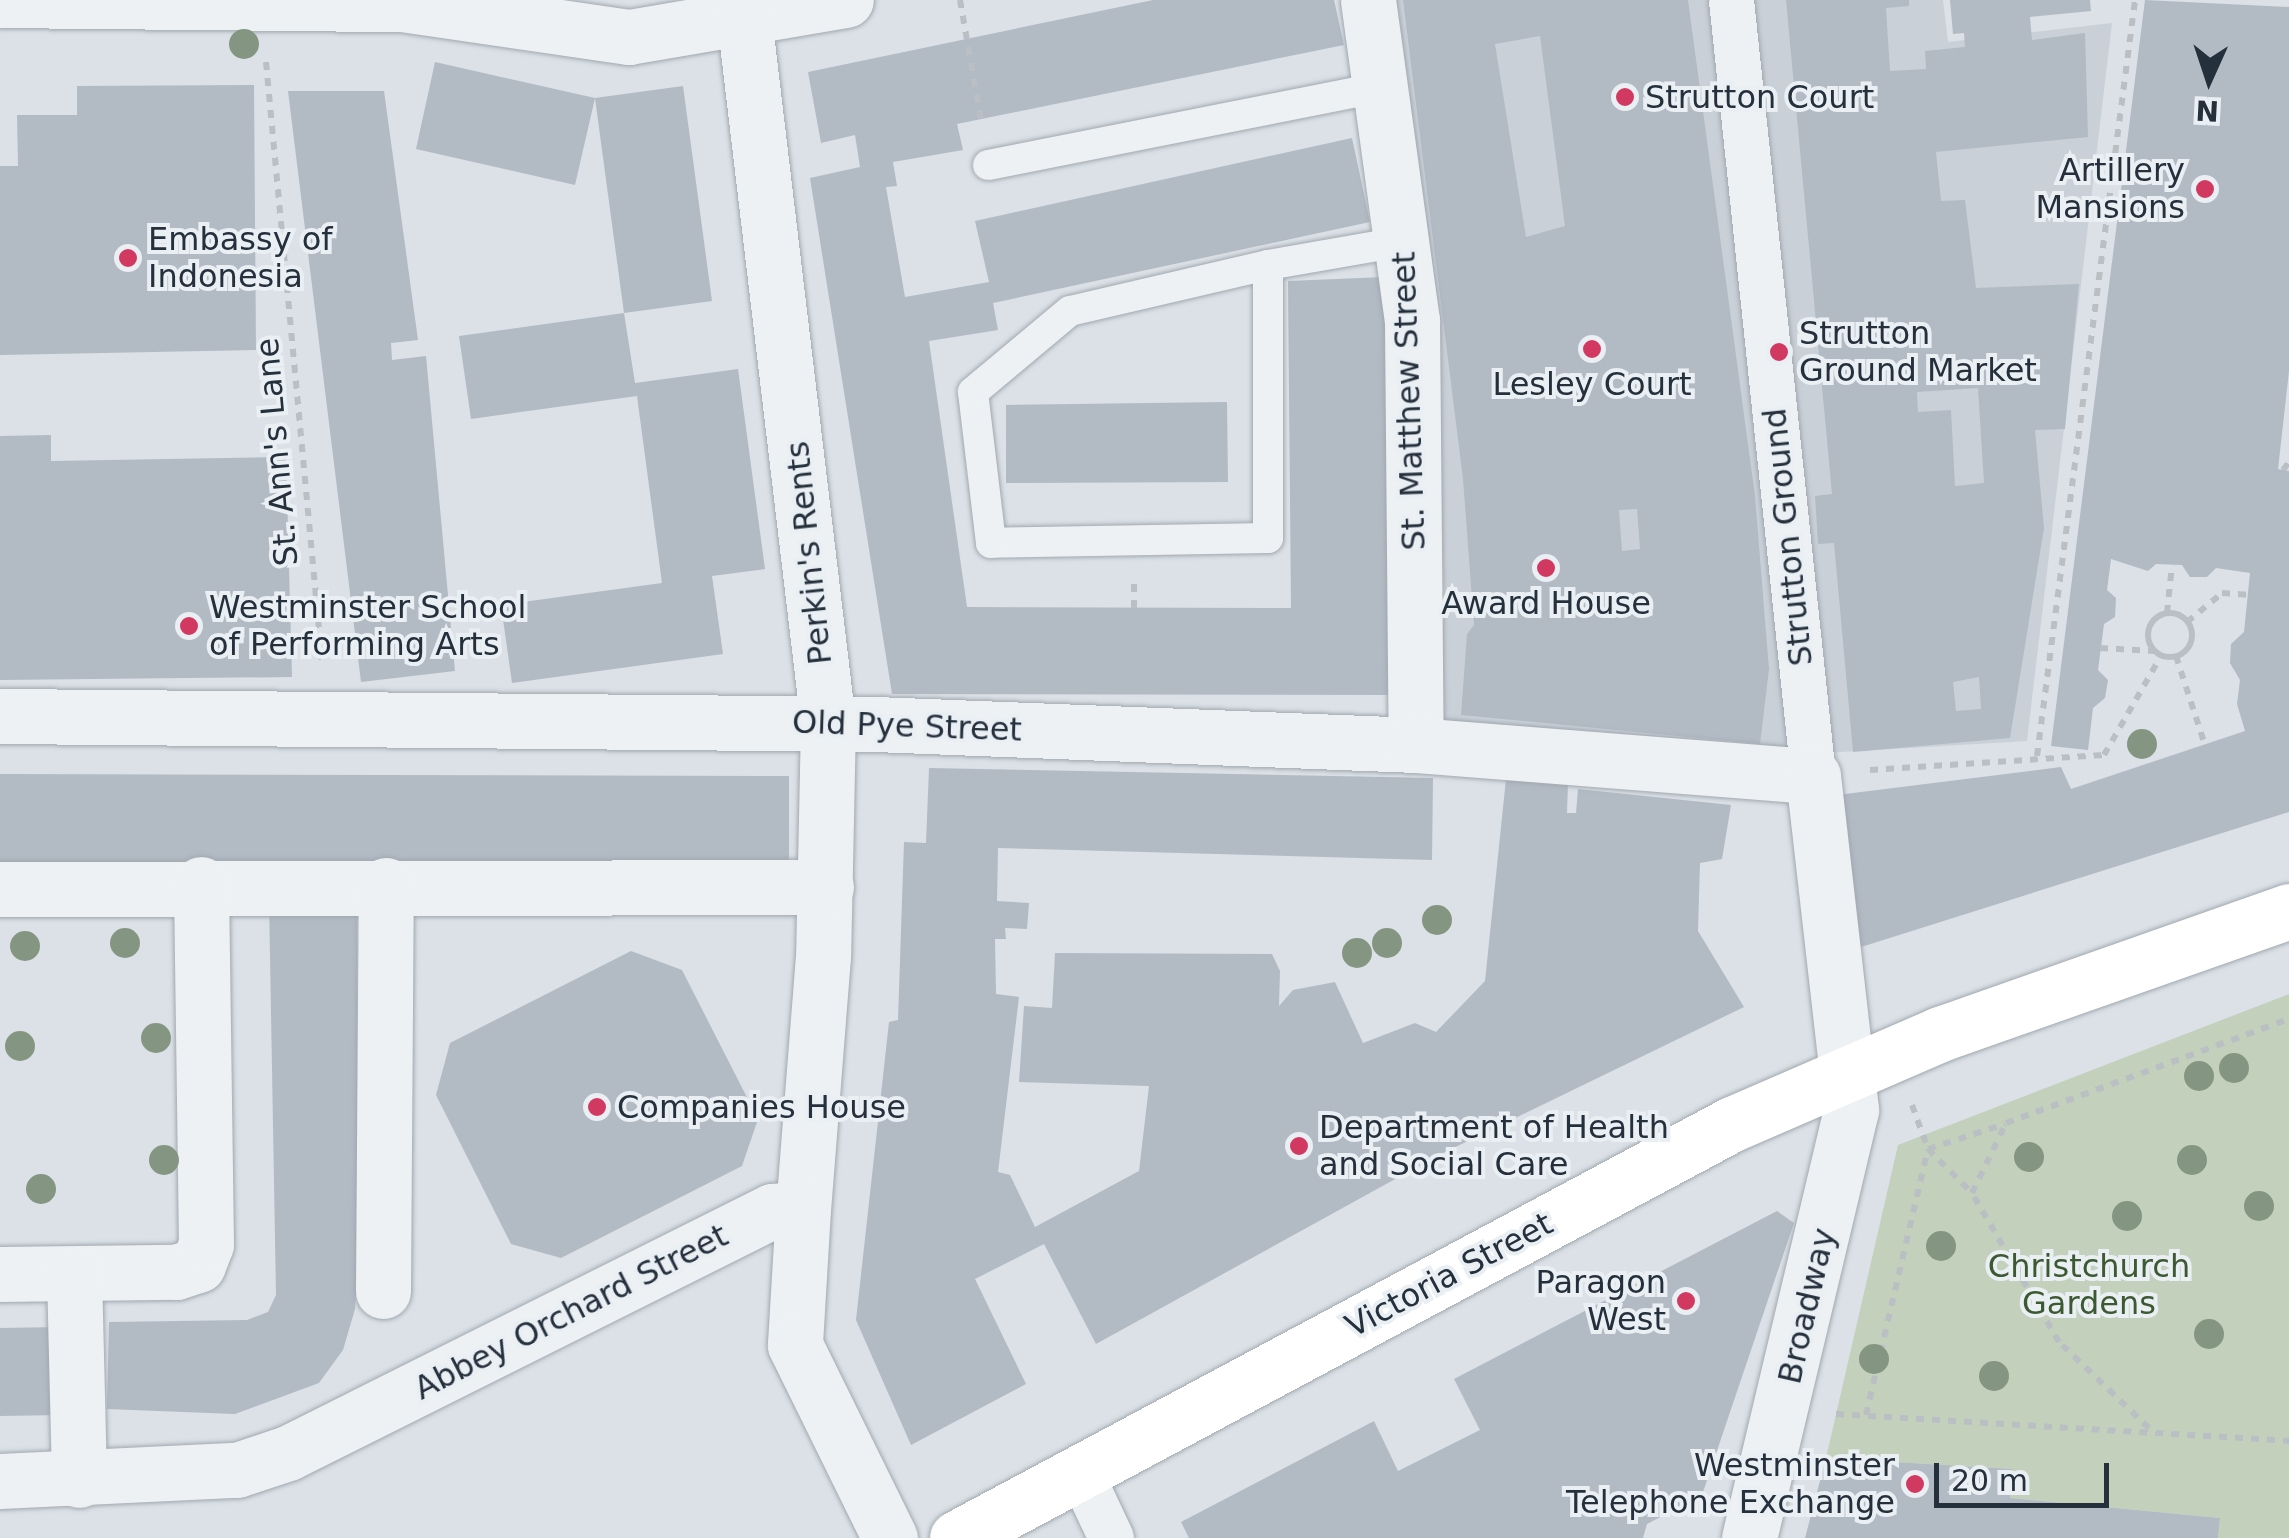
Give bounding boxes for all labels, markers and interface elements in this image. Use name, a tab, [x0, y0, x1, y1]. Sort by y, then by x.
north arrow	[2159, 30, 2259, 130]
place label: Strutton Court	[1645, 78, 1874, 116]
marker: Strutton Court	[1614, 86, 1636, 108]
text: N	[2195, 93, 2220, 128]
place label: Artillery Mansions	[2035, 152, 2185, 227]
marker: Artillery Mansions	[2194, 178, 2216, 200]
place label: Embassy of Indonesia	[148, 221, 333, 296]
marker: Embassy of Indonesia	[117, 247, 139, 269]
street label: St. Matthew Street	[1385, 251, 1433, 551]
place label: Strutton Ground Market	[1799, 315, 2037, 390]
street label: St. Ann's Lane	[248, 336, 306, 568]
marker: Lesley Court	[1581, 338, 1603, 360]
marker: Strutton Ground Market	[1768, 341, 1790, 363]
place label: Lesley Court	[1492, 365, 1692, 403]
street label: Strutton Ground	[1755, 406, 1821, 668]
street label: Perkin's Rents	[778, 439, 840, 667]
marker: Award House	[1535, 557, 1557, 579]
place label: Award House	[1441, 584, 1651, 622]
place label: Westminster School of Performing Arts	[209, 589, 526, 664]
marker: Westminster School of Performing Arts	[178, 615, 200, 637]
street label: Old Pye Street	[791, 703, 1023, 749]
place label: Companies House	[617, 1088, 906, 1126]
marker: Companies House	[586, 1096, 608, 1118]
place label: Department of Health and Social Care	[1319, 1109, 1669, 1184]
marker: Department of Health and Social Care	[1288, 1135, 1310, 1157]
street label: Victoria Street	[1339, 1204, 1559, 1346]
street label: Abbey Orchard Street	[408, 1216, 734, 1408]
street label: Broadway	[1770, 1224, 1844, 1388]
park label: Christchurch Gardens	[1988, 1248, 2190, 1323]
place label: Paragon West	[1536, 1264, 1666, 1339]
marker: Paragon West	[1675, 1290, 1697, 1312]
scale bar	[1939, 1443, 2114, 1505]
place label: Westminster Telephone Exchange	[1566, 1447, 1895, 1522]
text: 20 m	[1951, 1463, 2028, 1498]
marker: Westminster Telephone Exchange	[1904, 1473, 1926, 1495]

